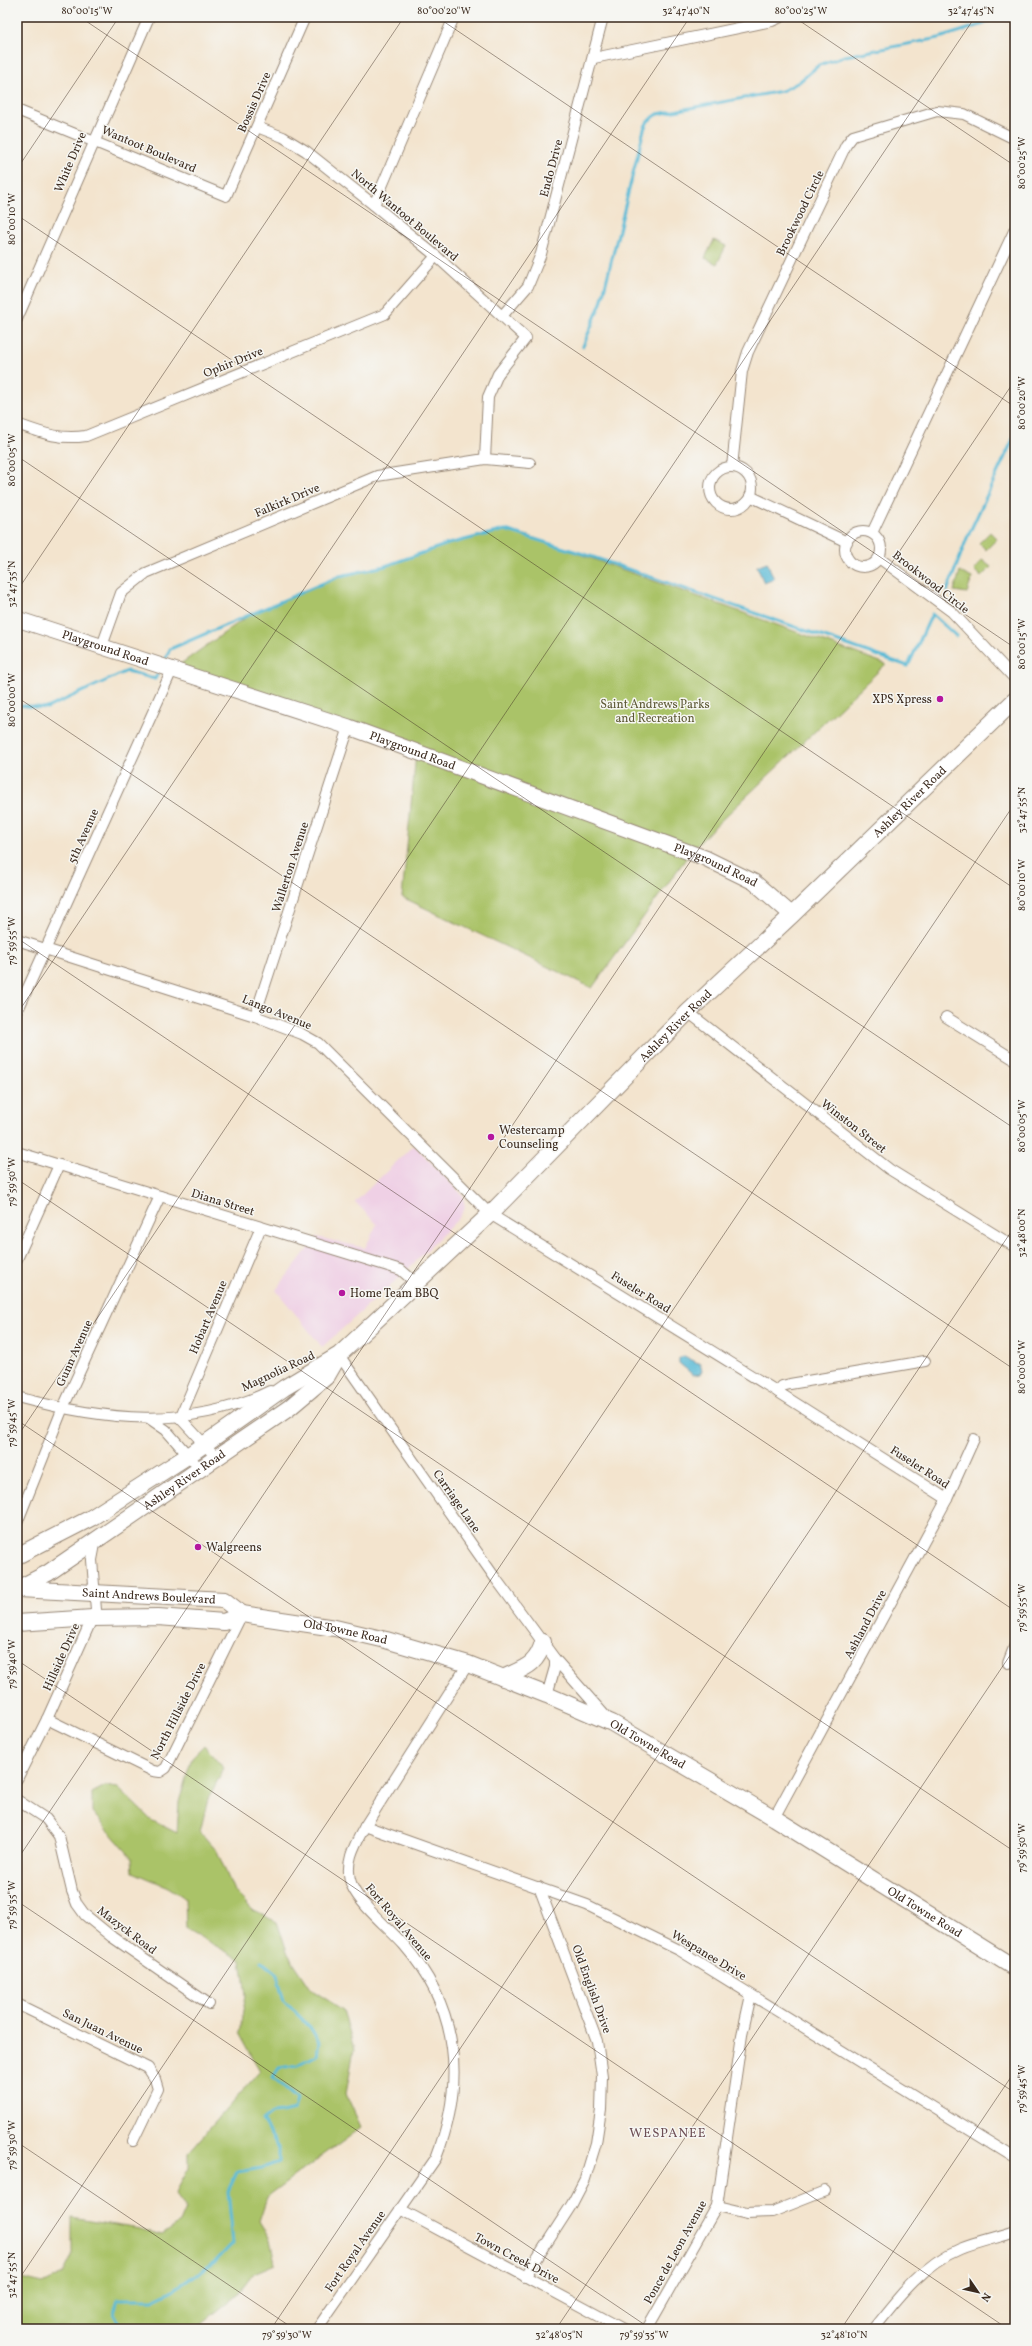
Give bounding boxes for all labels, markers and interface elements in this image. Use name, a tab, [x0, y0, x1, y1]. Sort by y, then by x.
text: 80°00'15"W	[61, 4, 113, 18]
text: 80°00'20"W	[417, 4, 471, 18]
text: 32°47'40"N	[662, 4, 710, 18]
text: 80°00'25"W	[775, 4, 827, 18]
text: 32°47'45"N	[948, 4, 995, 18]
street label: Bossis Drive	[234, 69, 275, 135]
street label: Wantoot Boulevard	[99, 123, 199, 177]
street label: White Drive	[51, 129, 91, 195]
street label: Endo Drive	[537, 137, 567, 199]
text: 80°00'25"W	[1015, 137, 1029, 189]
street label: North Wantoot Boulevard	[347, 166, 462, 266]
street label: Brookwood Circle	[773, 168, 829, 259]
text: 80°00'10"W	[5, 193, 19, 245]
street label: Ophir Drive	[201, 344, 266, 382]
text: 80°00'20"W	[1015, 376, 1029, 430]
text: 80°00'05"W	[5, 434, 19, 486]
street label: Falkirk Drive	[252, 480, 323, 522]
street label: Brookwood Circle	[889, 548, 972, 618]
text: 32°47'35"N	[5, 560, 19, 607]
text: 80°00'15"W	[1015, 618, 1029, 670]
street label: Playground Road	[60, 627, 151, 670]
text: 80°00'00"W	[5, 673, 19, 727]
place label: XPS Xpress	[872, 692, 932, 708]
marker: XPS Xpress	[935, 694, 945, 704]
park label: Saint Andrews Parks and Recreation	[600, 697, 710, 727]
street label: Playground Road	[367, 728, 458, 775]
street label: Ashley River Road	[870, 763, 951, 842]
text: 32°47'55"N	[1015, 786, 1029, 833]
street label: 5th Avenue	[65, 806, 103, 867]
street label: Wallerton Avenue	[269, 820, 313, 915]
street label: Playground Road	[671, 840, 760, 892]
text: 80°00'10"W	[1015, 859, 1029, 911]
text: 79°59'55"W	[5, 917, 19, 965]
street label: Ashley River Road	[636, 986, 716, 1066]
street label: Lango Avenue	[239, 992, 314, 1034]
street label: Winston Street	[817, 1096, 889, 1157]
text: 80°00'05"W	[1015, 1100, 1029, 1152]
place label: Westercamp Counseling	[499, 1123, 565, 1153]
marker: Westercamp Counseling	[486, 1132, 496, 1142]
text: 79°59'50"W	[5, 1157, 19, 1207]
street label: Diana Street	[189, 1186, 256, 1220]
text: 32°48'00"N	[1015, 1208, 1029, 1257]
street label: Fuseler Road	[607, 1268, 674, 1318]
street label: Hobart Avenue	[186, 1278, 232, 1357]
place label: Home Team BBQ	[350, 1286, 440, 1302]
marker: Home Team BBQ	[337, 1288, 347, 1298]
street label: Gunn Avenue	[53, 1317, 97, 1389]
text: 80°00'00"W	[1015, 1340, 1029, 1394]
street label: Magnolia Road	[239, 1348, 318, 1396]
text: 79°59'45"W	[5, 1399, 19, 1447]
street label: Fuseler Road	[887, 1443, 952, 1493]
street label: Ashley River Road	[140, 1446, 229, 1514]
street label: Carriage Lane	[429, 1467, 484, 1536]
place label: Walgreens	[206, 1540, 262, 1556]
marker: Walgreens	[193, 1542, 203, 1552]
text: 79°59'55"W	[1015, 1584, 1029, 1632]
street label: Saint Andrews Boulevard	[81, 1585, 216, 1609]
street label: Ashland Drive	[841, 1587, 891, 1662]
street label: Old Towne Road	[302, 1616, 389, 1649]
street label: Hillside Drive	[40, 1621, 84, 1694]
text: 79°59'40"W	[5, 1639, 19, 1689]
street label: North Hillside Drive	[148, 1660, 210, 1763]
street label: Old Towne Road	[606, 1716, 688, 1773]
text: 79°59'50"W	[1015, 1823, 1029, 1873]
text: 79°59'35"W	[5, 1881, 19, 1929]
street label: Fort Royal Avenue	[361, 1881, 435, 1965]
street label: Old Towne Road	[884, 1883, 965, 1942]
street label: Mazyck Road	[93, 1903, 160, 1959]
street label: Wespanee Drive	[668, 1927, 749, 1985]
street label: Old English Drive	[568, 1943, 615, 2036]
street label: San Juan Avenue	[60, 2005, 146, 2058]
text: 79°59'45"W	[1015, 2065, 1029, 2113]
text: 79°59'30"W	[5, 2120, 19, 2170]
district label: WESPANEE	[629, 2125, 707, 2143]
street label: Ponce de Leon Avenue	[641, 2198, 711, 2307]
street label: Fort Royal Avenue	[322, 2207, 390, 2296]
street label: Town Creek Drive	[471, 2230, 562, 2288]
text: 32°47'55"N	[5, 2251, 19, 2298]
north arrow	[958, 2272, 998, 2312]
text: N	[977, 2289, 994, 2304]
text: 79°59'30"W	[262, 2328, 312, 2342]
text: 32°48'05"N	[535, 2328, 583, 2342]
text: 79°59'35"W	[620, 2328, 668, 2342]
text: 32°48'10"N	[821, 2328, 868, 2342]

